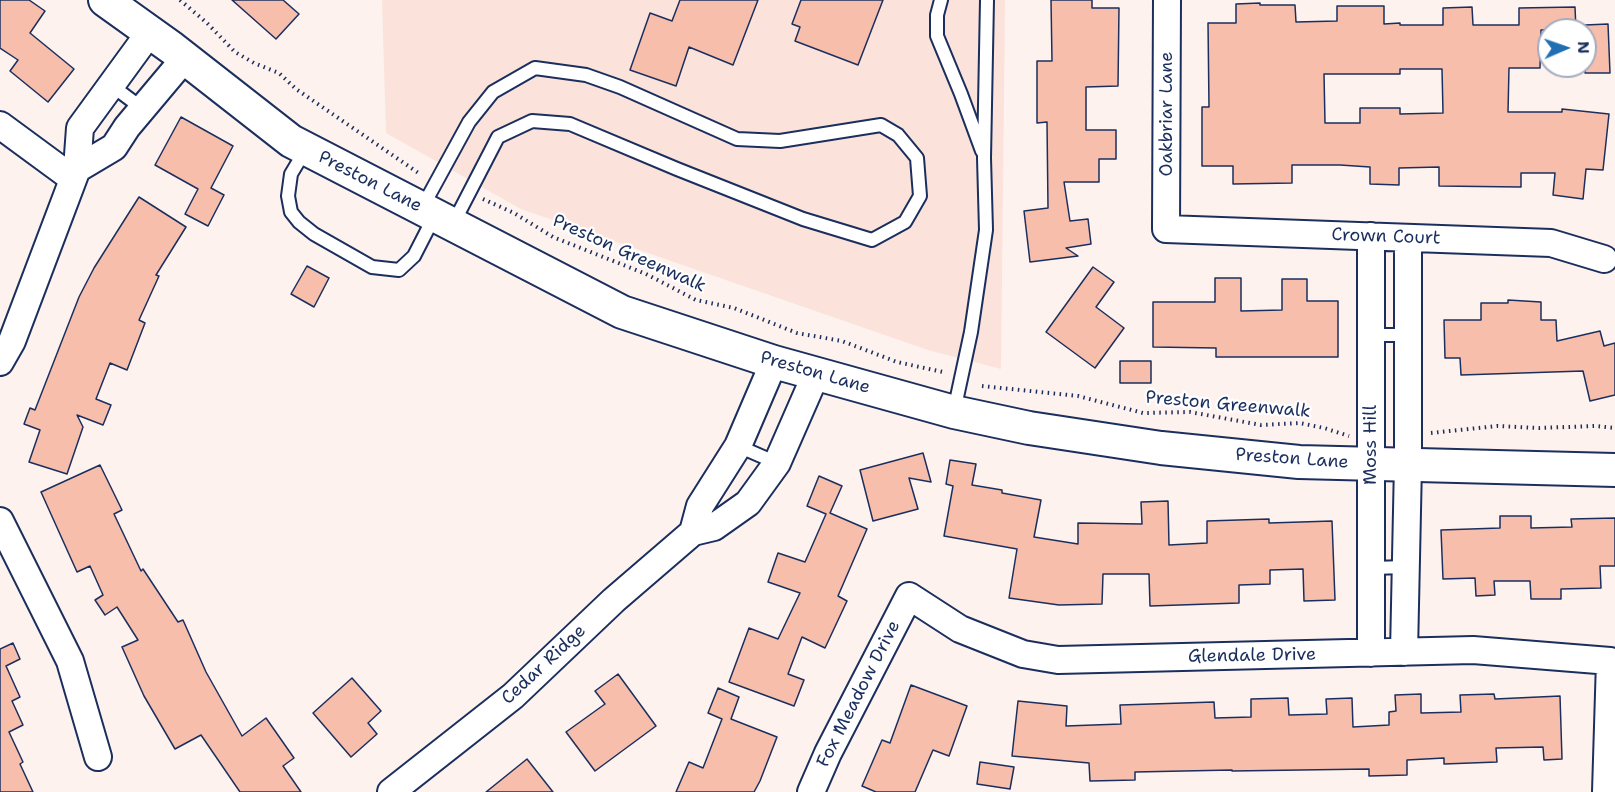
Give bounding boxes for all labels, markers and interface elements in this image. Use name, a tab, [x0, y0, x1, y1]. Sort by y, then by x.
north arrow	[1537, 18, 1597, 78]
text: N	[1573, 41, 1594, 54]
street label: Oakbriar Lane	[1156, 52, 1178, 176]
street label: Preston Lane	[315, 147, 425, 217]
street label: Preston Greenwalk	[549, 210, 709, 298]
street label: Crown Court	[1331, 224, 1441, 250]
street label: Preston Lane	[758, 347, 872, 399]
street label: Preston Greenwalk	[1145, 387, 1311, 423]
street label: Moss Hill	[1360, 405, 1382, 485]
street label: Preston Lane	[1235, 444, 1349, 474]
street label: Fox Meadow Drive	[813, 617, 905, 771]
street label: Cedar Ridge	[497, 621, 591, 709]
street label: Glendale Drive	[1188, 644, 1316, 668]

